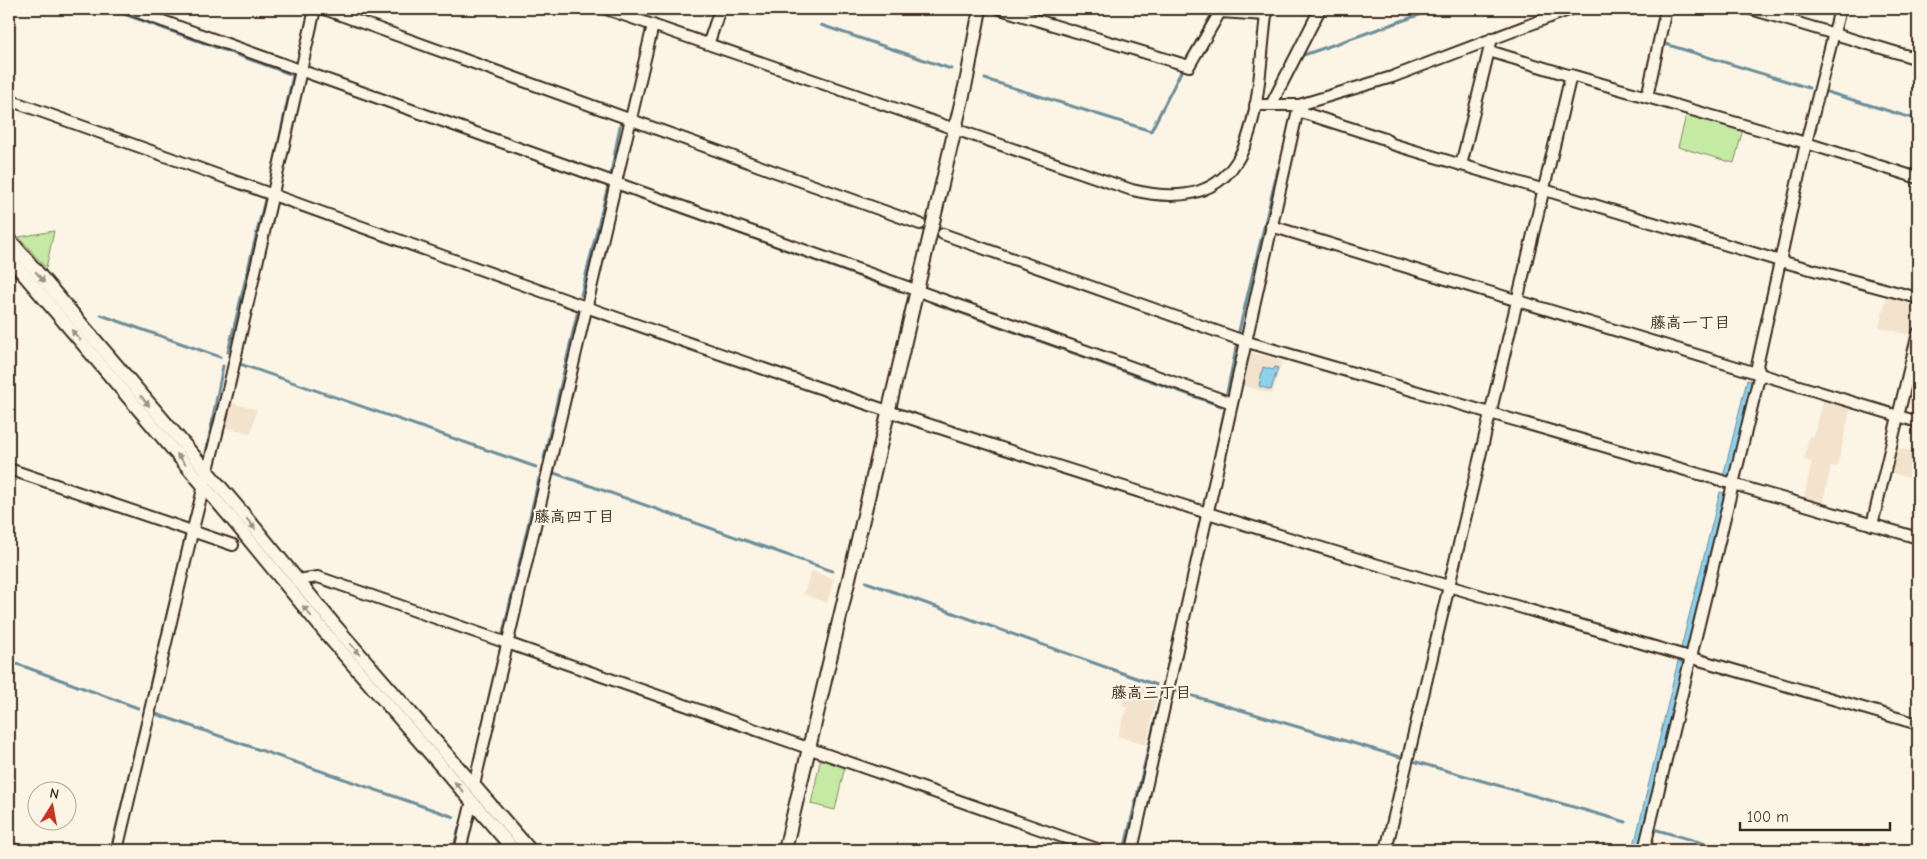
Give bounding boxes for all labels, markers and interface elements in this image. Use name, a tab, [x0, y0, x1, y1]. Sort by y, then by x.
one-way arrow	[34, 271, 45, 283]
district label: 藤高一丁目	[1650, 314, 1730, 332]
one-way arrow	[70, 329, 81, 342]
one-way arrow	[140, 394, 151, 407]
one-way arrow	[175, 453, 186, 466]
district label: 藤高四丁目	[534, 508, 614, 526]
one-way arrow	[246, 517, 257, 530]
one-way arrow	[302, 605, 313, 618]
one-way arrow	[349, 643, 360, 655]
district label: 藤高三丁目	[1111, 684, 1191, 702]
one-way arrow	[454, 780, 465, 793]
north arrow	[28, 782, 78, 832]
text: N	[48, 785, 60, 803]
scale bar	[1740, 799, 1890, 831]
text: 100 m	[1747, 808, 1789, 826]

